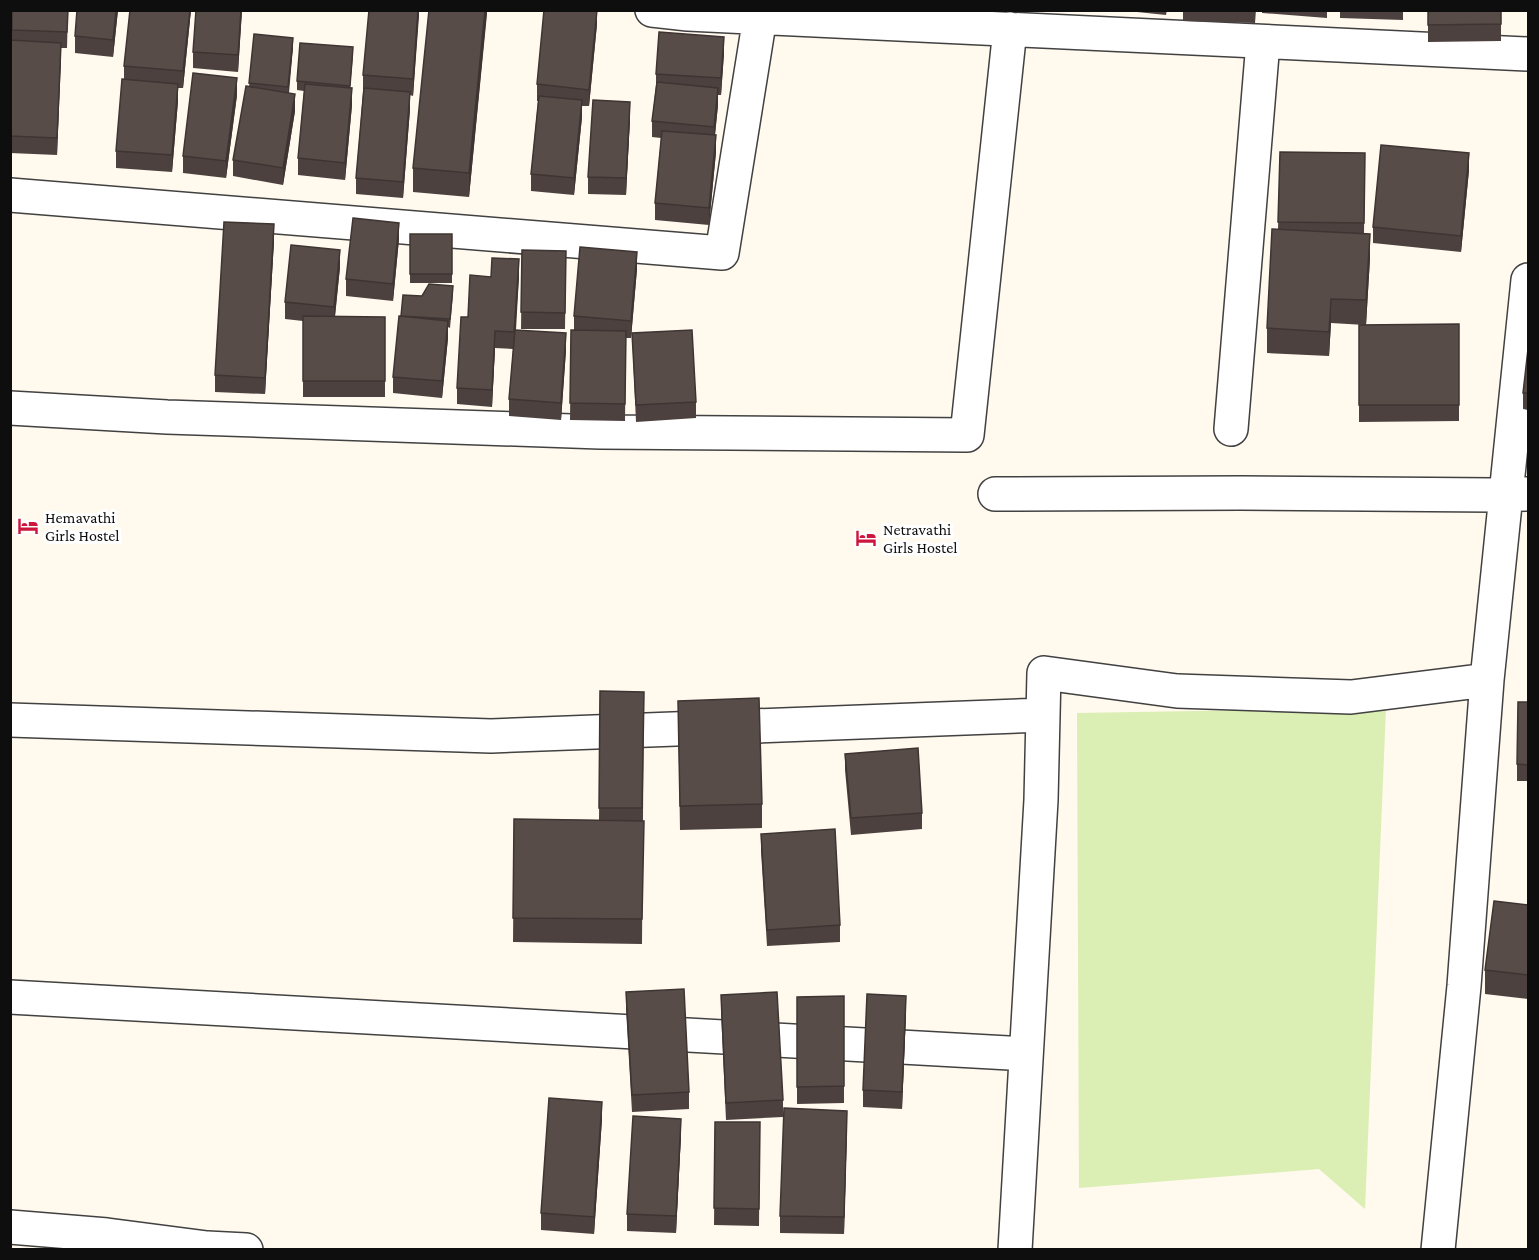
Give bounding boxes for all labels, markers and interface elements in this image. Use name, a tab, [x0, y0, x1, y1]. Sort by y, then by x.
place label: Hemavathi Girls Hostel	[45, 509, 120, 544]
hotel icon: Hemavathi Girls Hostel	[16, 514, 40, 538]
place label: Netravathi Girls Hostel	[883, 521, 958, 556]
hotel icon: Netravathi Girls Hostel	[854, 526, 878, 550]

